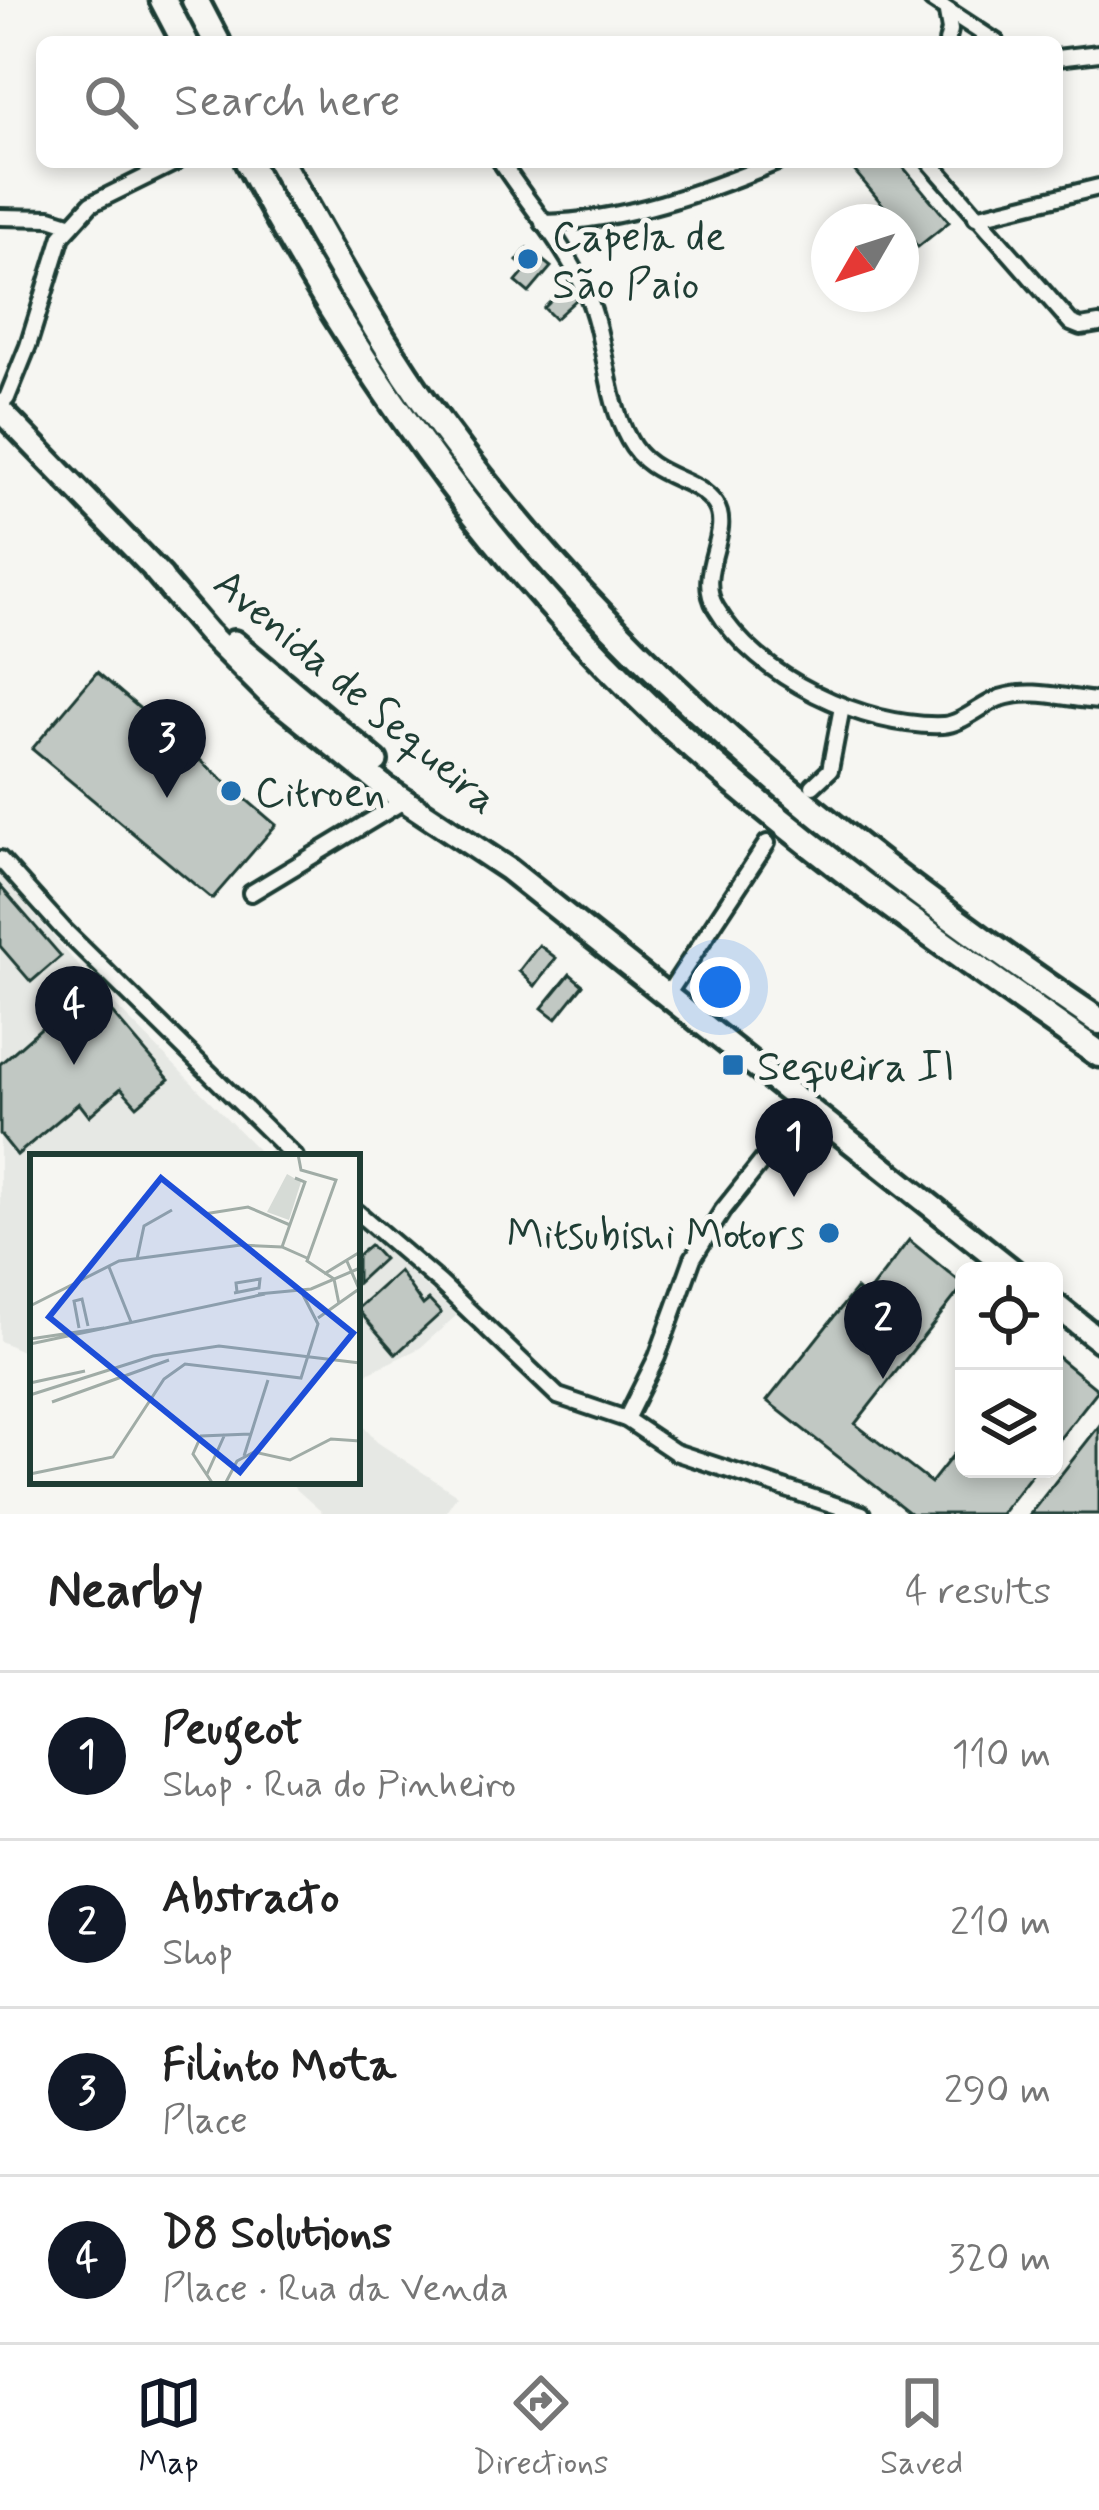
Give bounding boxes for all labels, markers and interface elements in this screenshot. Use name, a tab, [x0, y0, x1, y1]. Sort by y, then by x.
search box	[36, 36, 1063, 168]
icon: search	[78, 69, 144, 135]
text: Search here	[174, 73, 401, 132]
north arrow	[811, 204, 919, 312]
place label: Capela de São Paio	[552, 211, 726, 314]
marker: Capela de São Paio	[515, 246, 541, 272]
street label: Avenida de Sequeira	[201, 557, 509, 828]
pin: 3	[128, 699, 206, 798]
place label: Citroen	[255, 767, 385, 822]
marker: Citroen	[218, 778, 244, 804]
your location	[690, 957, 750, 1017]
pin: 4	[35, 966, 113, 1065]
place label: Sequeira II	[757, 1041, 955, 1096]
marker: Sequeira II	[720, 1052, 746, 1078]
pin: 1	[755, 1098, 833, 1197]
inset map	[30, 1154, 360, 1484]
place label: Mitsubishi Motors	[507, 1209, 805, 1264]
marker: Mitsubishi Motors	[816, 1220, 842, 1246]
map controls	[955, 1262, 1063, 1478]
button: locate	[955, 1262, 1063, 1370]
pin: 2	[844, 1280, 922, 1379]
button: layers	[955, 1370, 1063, 1478]
text: Nearby	[48, 1559, 203, 1625]
text: 4 results	[905, 1567, 1051, 1618]
text: Peugeot	[162, 1701, 302, 1760]
text: 1	[78, 1730, 96, 1781]
text: 110 m	[952, 1730, 1051, 1781]
text: Shop · Rua do Pinheiro	[162, 1760, 516, 1811]
text: Abstracto	[162, 1869, 340, 1928]
text: 2	[77, 1898, 97, 1949]
text: 210 m	[950, 1898, 1051, 1949]
text: Shop	[162, 1928, 234, 1979]
text: Filinto Mota	[162, 2037, 396, 2096]
text: 3	[78, 2066, 96, 2117]
text: 290 m	[944, 2066, 1051, 2117]
text: Place	[162, 2096, 248, 2147]
text: D8 Solutions	[162, 2205, 392, 2264]
text: 4	[76, 2234, 98, 2285]
text: 320 m	[948, 2234, 1051, 2285]
text: Place · Rua da Venda	[162, 2264, 509, 2315]
tab: Map	[136, 2370, 202, 2486]
tab: Directions	[473, 2370, 609, 2486]
tab: Saved	[880, 2370, 963, 2486]

